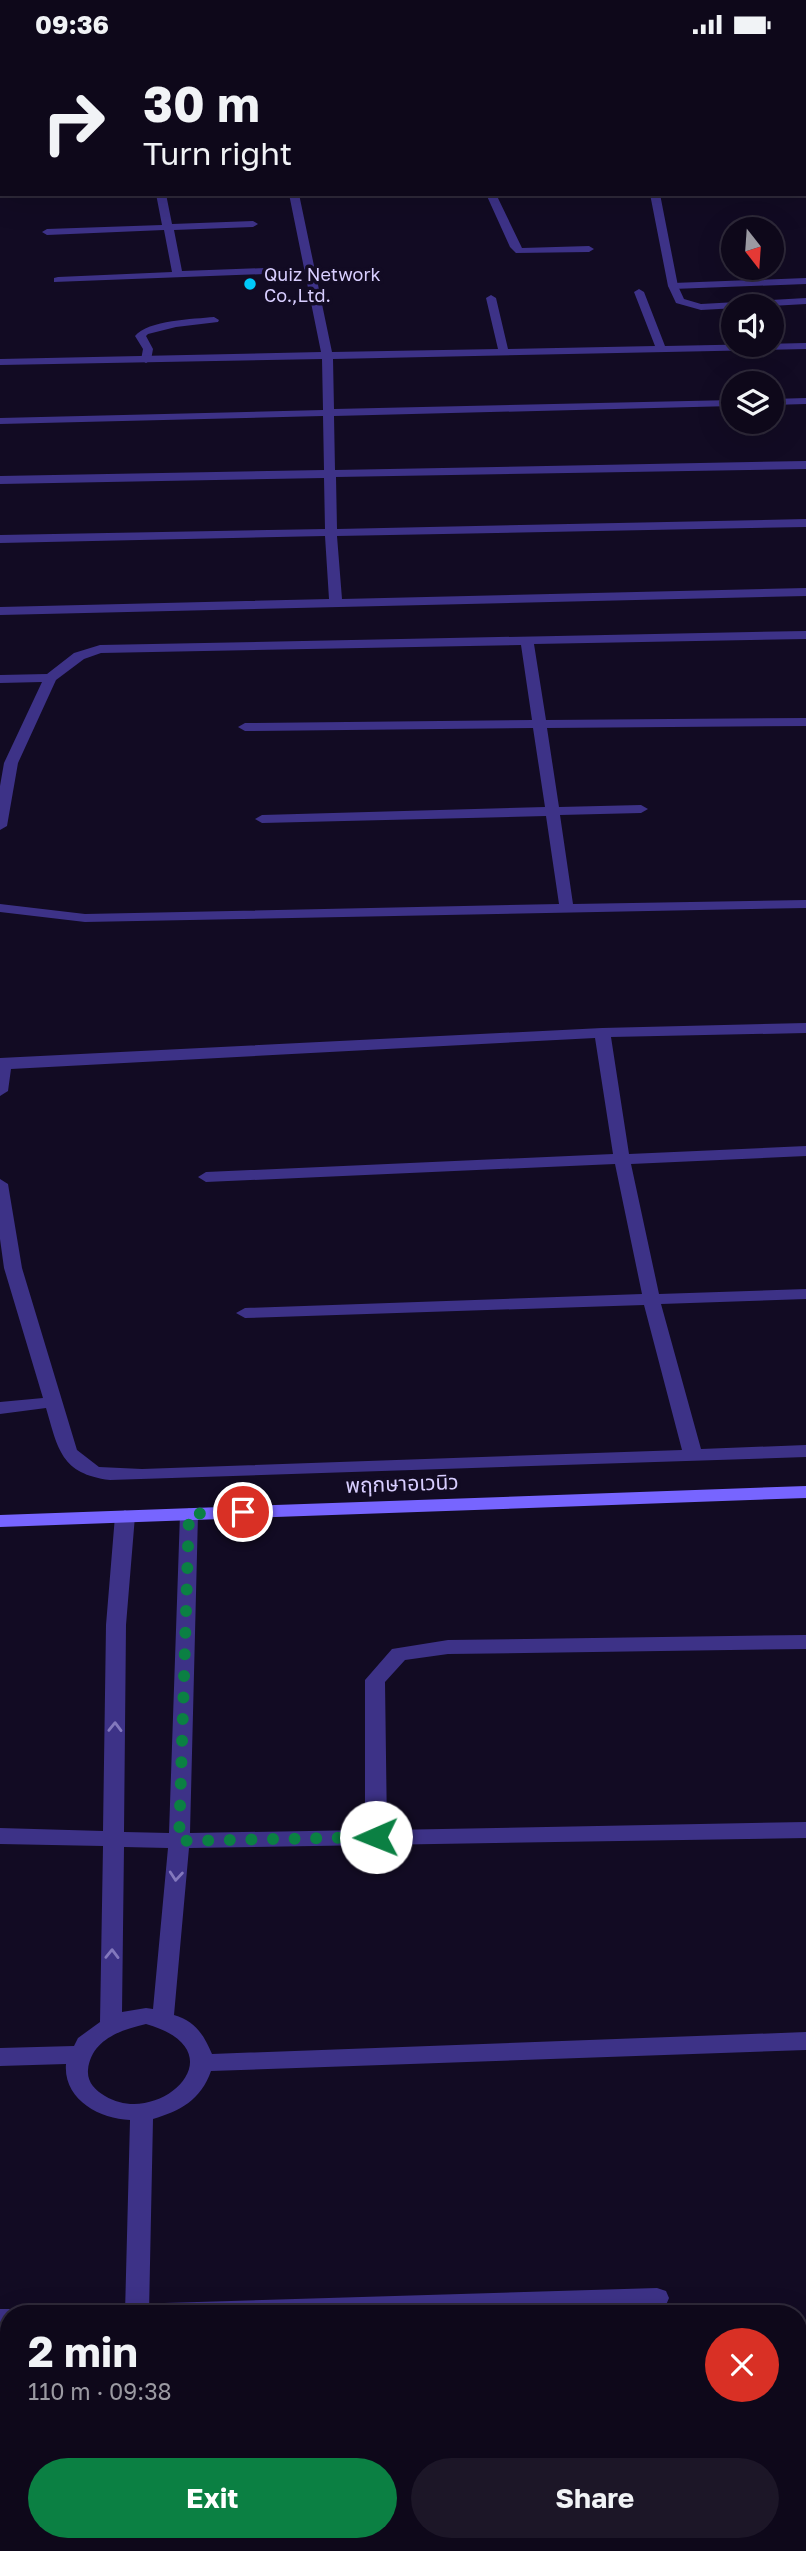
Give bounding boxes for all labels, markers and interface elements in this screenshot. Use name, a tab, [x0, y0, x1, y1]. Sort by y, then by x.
text: 09:36	[35, 9, 109, 40]
text: 30 m	[143, 74, 260, 133]
icon: right	[28, 77, 119, 168]
text: Turn right	[143, 134, 292, 172]
north arrow	[721, 217, 784, 280]
map controls	[721, 217, 784, 434]
place label: Quiz Network Co.,Ltd.	[264, 263, 381, 306]
marker: Quiz Network Co.,Ltd.	[242, 276, 258, 292]
button: sound	[721, 294, 784, 357]
button: layers	[721, 371, 784, 434]
street label: พฤกษาอเวนิว	[345, 1468, 459, 1498]
pin	[213, 1482, 273, 1542]
icon: arrive	[224, 1493, 262, 1531]
one-way arrow	[107, 1721, 122, 1732]
position arrow	[339, 1800, 413, 1874]
one-way arrow	[169, 1871, 184, 1882]
one-way arrow	[104, 1949, 120, 1959]
text: 2 min	[28, 2326, 138, 2376]
button: close	[705, 2328, 779, 2402]
text: 110 m · 09:38	[28, 2377, 172, 2405]
button: Exit	[28, 2458, 397, 2538]
button: Share	[411, 2458, 779, 2538]

